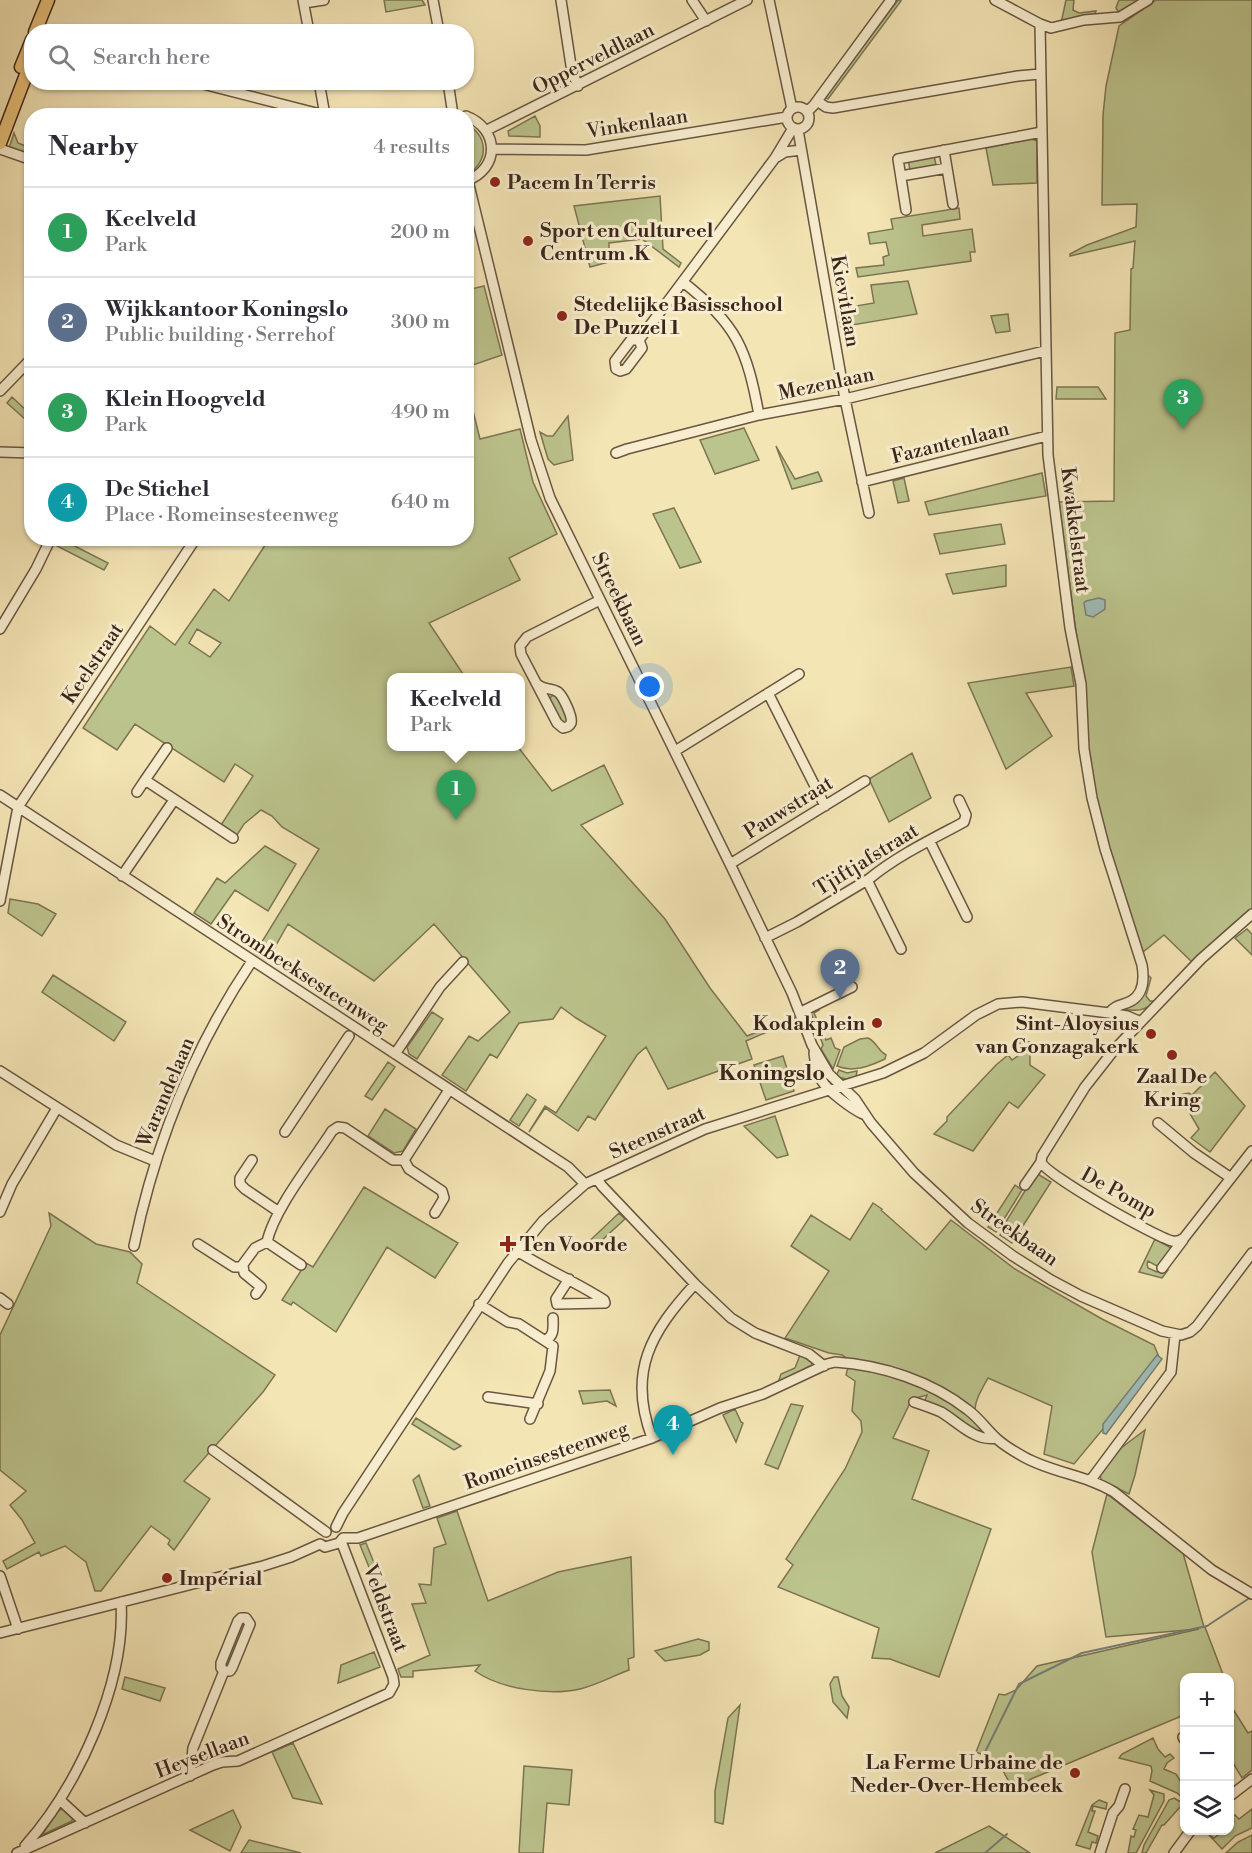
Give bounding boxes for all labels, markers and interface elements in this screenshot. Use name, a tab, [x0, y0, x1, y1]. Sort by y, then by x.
street label: Opperveldlaan	[529, 18, 659, 101]
search box	[24, 24, 474, 90]
icon: search	[45, 41, 78, 74]
text: Search here	[93, 44, 210, 71]
street label: Vinkenlaan	[584, 104, 690, 145]
text: Nearby	[48, 131, 138, 163]
text: 4 results	[373, 135, 450, 160]
place label: Pacem In Terris	[507, 171, 656, 196]
marker: Pacem In Terris	[488, 175, 502, 189]
text: Keelveld	[105, 206, 197, 233]
place label: Sport en Cultureel Centrum .K	[540, 219, 714, 267]
text: 1	[63, 220, 72, 245]
text: 200 m	[390, 220, 450, 245]
text: Park	[105, 233, 147, 258]
marker: Sport en Cultureel Centrum .K	[521, 234, 535, 248]
street label: Kievitlaan	[824, 253, 865, 349]
place label: Stedelijke Basisschool De Puzzel 1	[574, 293, 783, 341]
text: Wijkkantoor Koningslo	[105, 296, 348, 323]
marker: Stedelijke Basisschool De Puzzel 1	[555, 309, 569, 323]
text: 2	[61, 310, 74, 335]
text: 300 m	[391, 310, 450, 335]
text: Public building · Serrehof	[105, 323, 335, 348]
street label: Mezenlaan	[776, 362, 877, 407]
pin: 3	[1164, 380, 1202, 429]
text: Klein Hoogveld	[105, 386, 266, 413]
text: 3	[61, 400, 74, 425]
text: 490 m	[391, 400, 450, 425]
text: Park	[105, 413, 147, 438]
street label: Fazantenlaan	[889, 417, 1012, 470]
street label: Kwakkelstraat	[1054, 466, 1095, 595]
text: De Stichel	[105, 476, 209, 503]
text: 4	[61, 490, 74, 515]
text: 640 m	[391, 490, 450, 515]
text: Place · Romeinsesteenweg	[105, 503, 338, 528]
street label: Streekbaan	[585, 549, 652, 651]
street label: Keelstraat	[57, 619, 129, 709]
your location	[635, 672, 664, 701]
popup	[387, 673, 525, 751]
text: Keelveld	[410, 686, 502, 713]
text: Park	[410, 713, 452, 738]
pin: 1	[436, 770, 476, 820]
street label: Pauwstraat	[740, 771, 838, 845]
street label: Tjiftjafstraat	[810, 818, 924, 902]
street label: Strombeeksesteenweg	[212, 909, 393, 1039]
pin: 2	[820, 950, 860, 999]
place label: Kodakplein	[753, 1012, 866, 1037]
place label: Sint-Aloysius van Gonzagakerk	[974, 1012, 1140, 1060]
marker: Kodakplein	[870, 1016, 884, 1030]
marker: Sint-Aloysius van Gonzagakerk	[1144, 1027, 1158, 1041]
street label: Warandelaan	[132, 1034, 201, 1152]
marker: Zaal De Kring	[1165, 1048, 1179, 1062]
district label: Koningslo	[719, 1060, 825, 1087]
place label: Zaal De Kring	[1137, 1065, 1208, 1113]
street label: Steenstraat	[606, 1101, 709, 1166]
street label: De Pomp	[1076, 1162, 1160, 1224]
street label: Streekbaan	[966, 1194, 1063, 1273]
place label: Ten Voorde	[520, 1233, 628, 1258]
marker: Ten Voorde	[501, 1237, 515, 1251]
pin: 4	[654, 1406, 692, 1455]
street label: Romeinsesteenweg	[461, 1416, 632, 1496]
street label: Veldstraat	[356, 1560, 413, 1656]
place label: Impérial	[179, 1567, 263, 1592]
marker: Impérial	[160, 1571, 174, 1585]
map controls	[1180, 1673, 1234, 1835]
button: +	[1180, 1673, 1234, 1727]
street label: Heysellaan	[152, 1726, 253, 1785]
button: −	[1180, 1727, 1234, 1781]
place label: La Ferme Urbaine de Neder-Over-Hembeek	[850, 1751, 1064, 1799]
marker: La Ferme Urbaine de Neder-Over-Hembeek	[1068, 1766, 1082, 1780]
button: layers	[1180, 1781, 1234, 1835]

